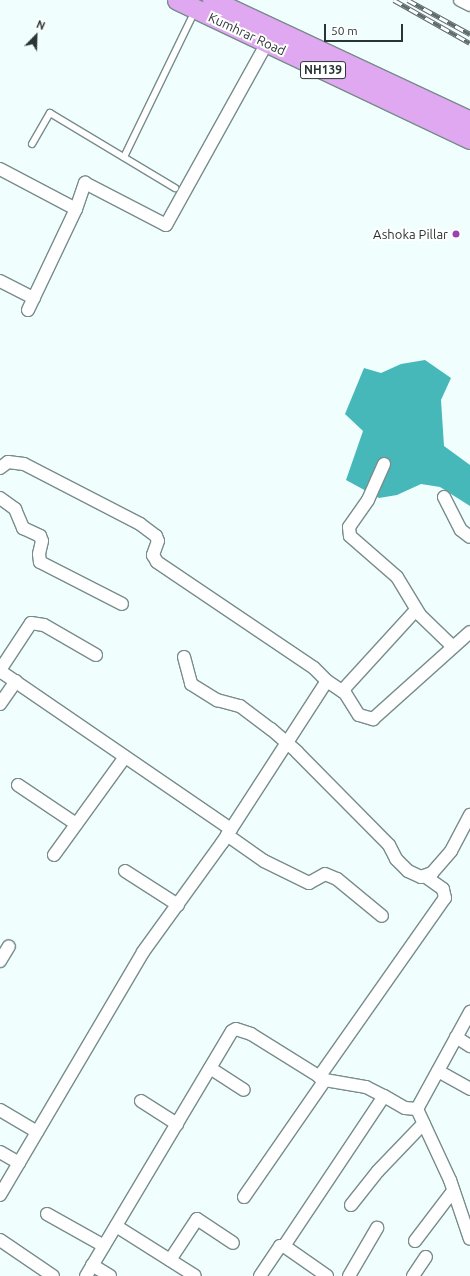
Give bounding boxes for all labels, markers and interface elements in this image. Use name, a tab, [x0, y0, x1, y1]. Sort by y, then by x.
street label: Kumhrar Road	[206, 9, 288, 59]
north arrow	[16, 16, 56, 56]
scale bar	[326, 16, 405, 42]
text: N	[35, 18, 47, 32]
text: 50 m	[331, 24, 358, 37]
road number: NH139	[300, 60, 346, 80]
place label: Ashoka Pillar	[373, 226, 448, 242]
marker: Ashoka Pillar	[451, 229, 461, 239]

